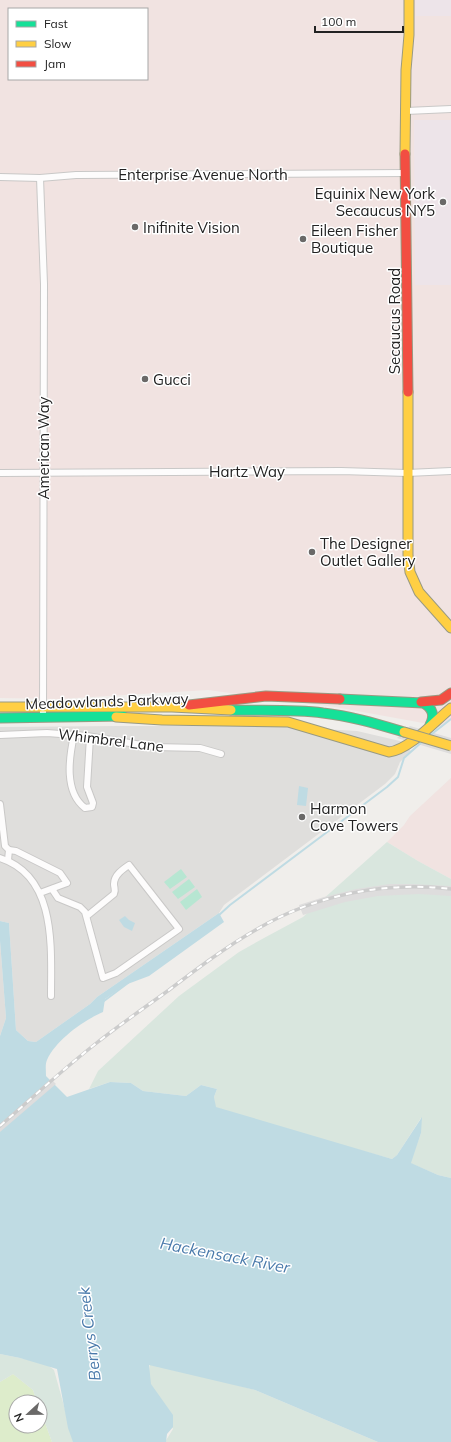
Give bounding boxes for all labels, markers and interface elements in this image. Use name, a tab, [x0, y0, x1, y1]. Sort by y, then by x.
legend	[8, 8, 148, 80]
scale bar	[315, 8, 403, 34]
text: 100 m	[321, 14, 356, 29]
text: Fast	[44, 16, 68, 31]
text: Slow	[44, 36, 72, 51]
text: Jam	[44, 56, 66, 71]
street label: Enterprise Avenue North	[118, 165, 288, 184]
place label: Equinix New York Secaucus NY5	[315, 184, 435, 220]
marker: Equinix New York Secaucus NY5	[438, 197, 448, 207]
place label: Inifinite Vision	[143, 218, 240, 237]
place label: Eileen Fisher Boutique	[311, 221, 398, 257]
marker: Inifinite Vision	[130, 222, 140, 232]
marker: Eileen Fisher Boutique	[298, 234, 308, 244]
street label: Secaucus Road	[385, 268, 404, 374]
place label: Gucci	[153, 370, 191, 389]
marker: Gucci	[140, 374, 150, 384]
street label: American Way	[34, 396, 53, 500]
street label: Hartz Way	[209, 462, 285, 481]
place label: The Designer Outlet Gallery	[320, 534, 416, 570]
marker: The Designer Outlet Gallery	[307, 547, 317, 557]
street label: Meadowlands Parkway	[25, 689, 189, 713]
street label: Whimbrel Lane	[57, 724, 165, 756]
place label: Harmon Cove Towers	[310, 799, 398, 835]
marker: Harmon Cove Towers	[297, 812, 307, 822]
water label: Hackensack River	[159, 1233, 293, 1278]
water label: Berrys Creek	[73, 1285, 105, 1382]
north arrow	[8, 1394, 48, 1434]
text: N	[11, 1411, 27, 1424]

